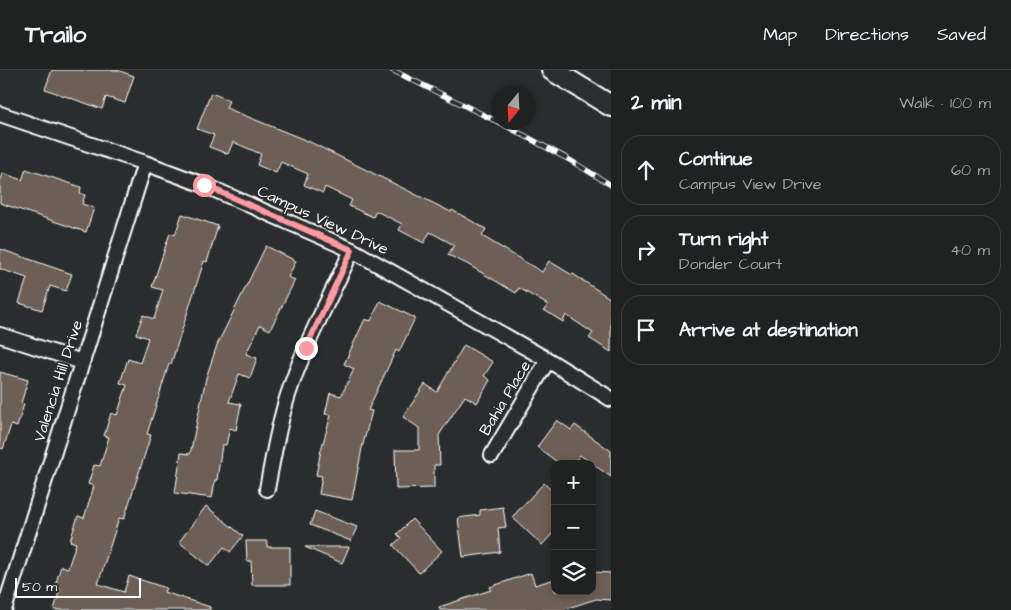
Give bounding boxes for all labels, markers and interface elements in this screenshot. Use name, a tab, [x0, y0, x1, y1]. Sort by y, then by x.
text: Trailo	[25, 18, 86, 52]
text: Map	[763, 22, 797, 47]
text: Directions	[825, 22, 909, 47]
text: Saved	[937, 22, 986, 47]
north arrow	[491, 85, 536, 130]
text: 2 min	[631, 88, 681, 117]
text: Walk · 100 m	[899, 92, 991, 114]
text: Continue	[679, 146, 753, 173]
icon: ahead	[632, 156, 660, 184]
text: 60 m	[951, 159, 990, 181]
text: Campus View Drive	[679, 173, 821, 195]
route start	[193, 174, 216, 197]
street label: Campus View Drive	[254, 180, 392, 260]
text: Turn right	[679, 226, 768, 253]
icon: right	[632, 236, 660, 264]
text: 40 m	[950, 239, 990, 261]
text: Donder Court	[679, 253, 782, 275]
icon: arrive	[632, 316, 660, 344]
street label: Valencia Hill Drive	[28, 317, 88, 445]
text: Arrive at destination	[679, 317, 858, 344]
route end	[295, 337, 318, 360]
street label: Bahia Place	[474, 356, 536, 440]
map controls	[551, 460, 596, 595]
button: +	[551, 460, 596, 505]
button: −	[551, 505, 596, 550]
button: layers	[551, 550, 596, 595]
scale bar	[15, 575, 141, 598]
text: 50 m	[22, 577, 57, 597]

